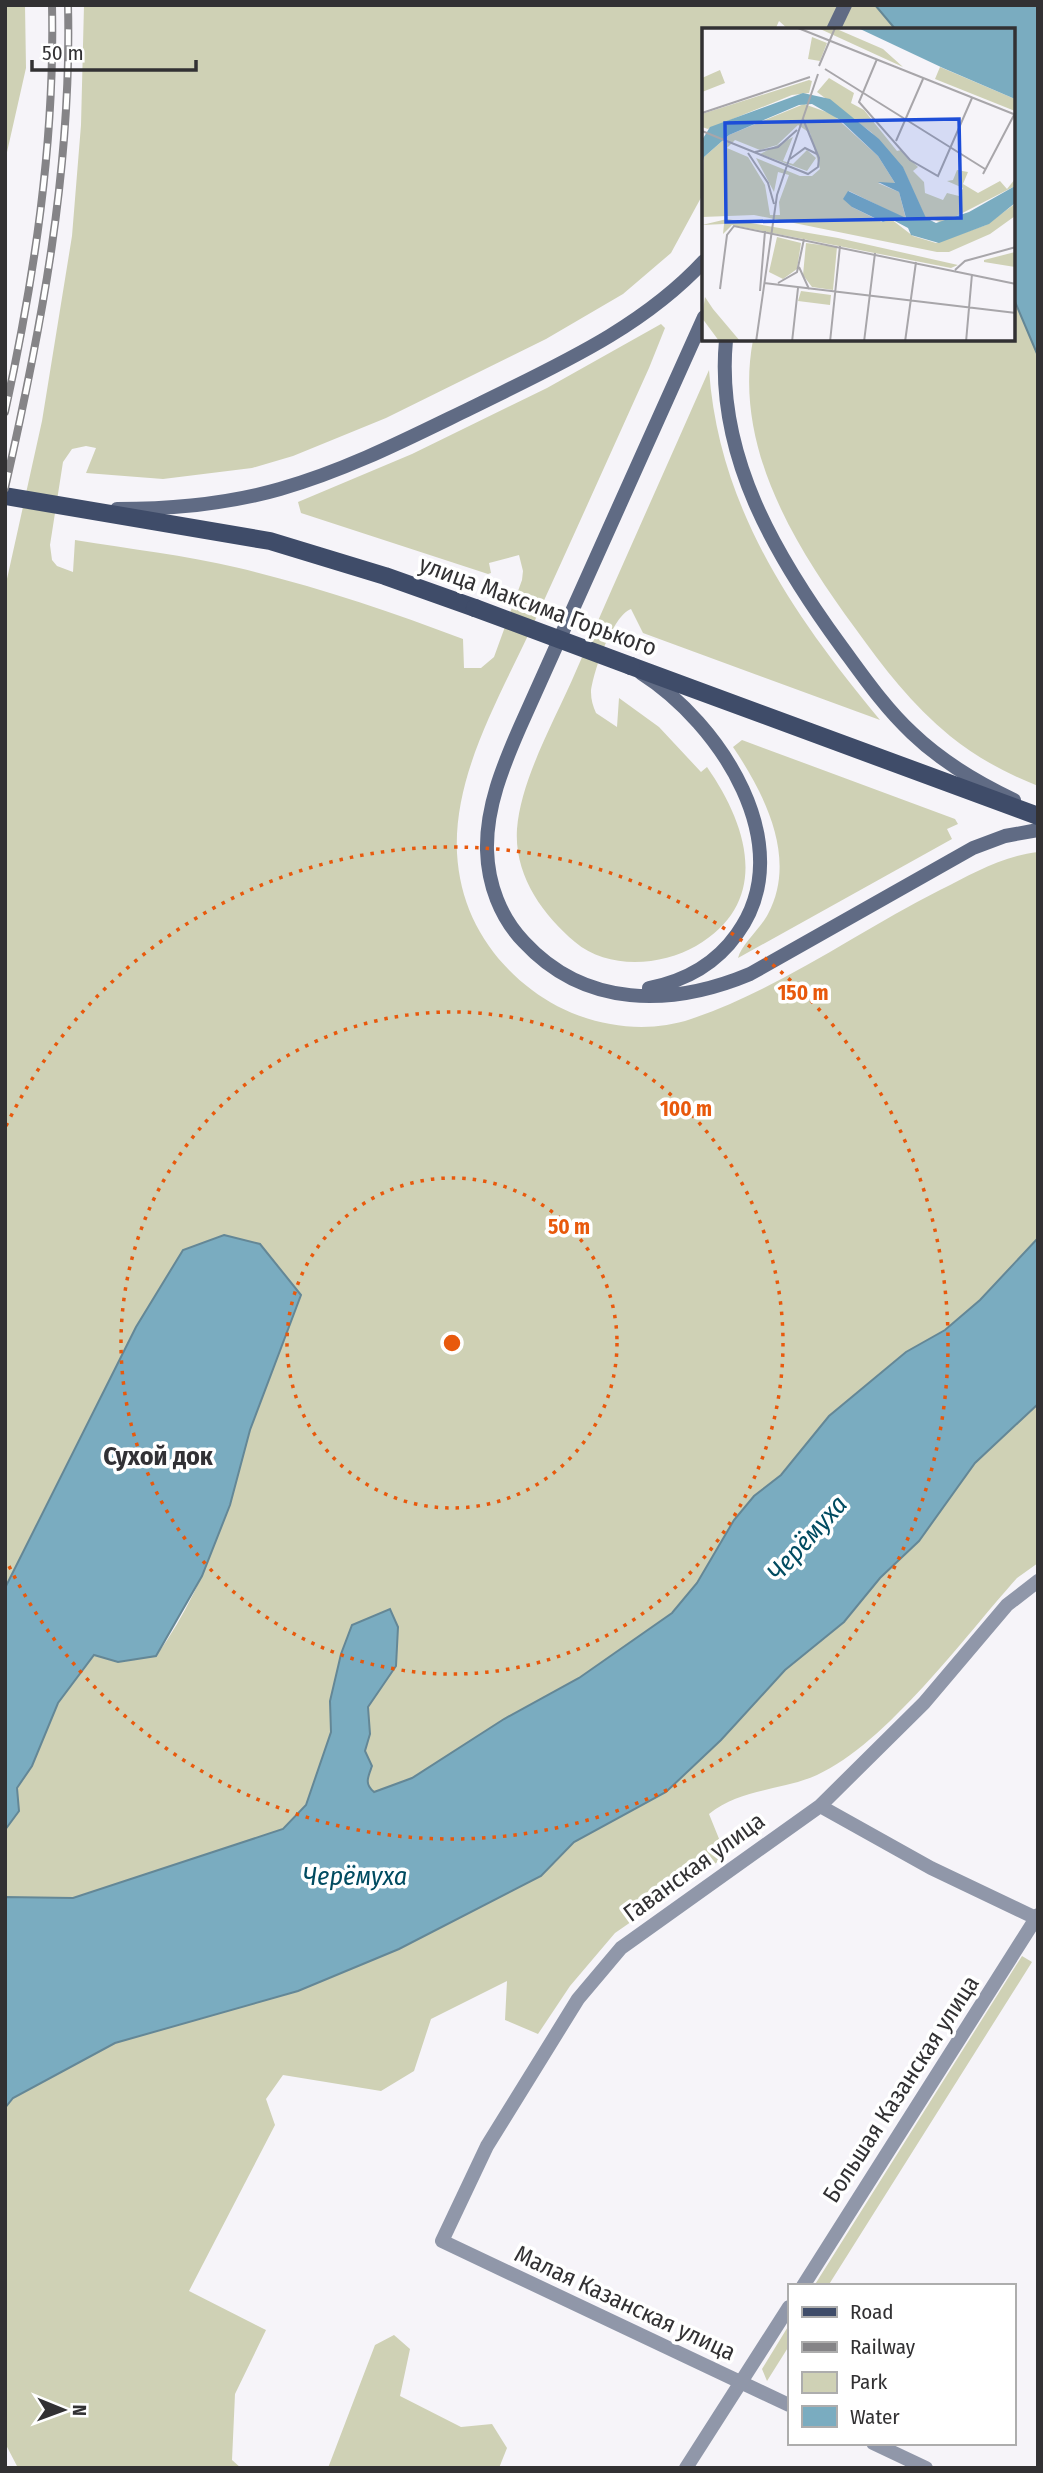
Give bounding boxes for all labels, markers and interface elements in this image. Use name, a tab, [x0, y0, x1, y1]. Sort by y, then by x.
scale bar	[32, 28, 196, 72]
inset map	[702, 28, 1015, 341]
text: 50 m	[42, 40, 84, 66]
street label: улица Максима Горького	[415, 550, 661, 662]
text: 150 m	[777, 980, 829, 1006]
text: 100 m	[660, 1096, 712, 1122]
text: 50 m	[548, 1214, 590, 1240]
centre of rings	[440, 1331, 464, 1355]
district label: Сухой док	[103, 1441, 214, 1472]
water label: Черёмуха	[761, 1489, 854, 1587]
street label: Гаванская улица	[618, 1806, 770, 1928]
water label: Черёмуха	[303, 1861, 407, 1892]
street label: Большая Казанская улица	[817, 1970, 985, 2208]
street label: Малая Казанская улица	[510, 2240, 740, 2366]
legend	[788, 2284, 1015, 2445]
text: Road	[850, 2299, 894, 2325]
text: Railway	[850, 2334, 916, 2360]
text: Park	[850, 2369, 888, 2395]
north arrow	[28, 2375, 98, 2445]
text: N	[68, 2404, 91, 2416]
text: Water	[850, 2404, 900, 2430]

